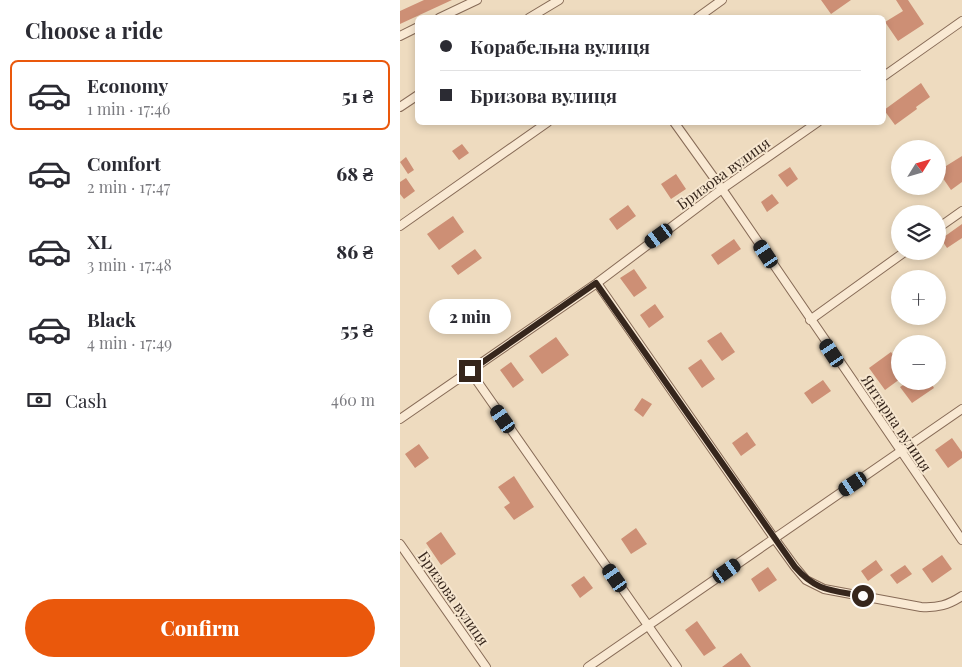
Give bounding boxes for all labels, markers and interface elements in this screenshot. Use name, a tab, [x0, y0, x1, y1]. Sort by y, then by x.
text: Choose a ride	[25, 15, 163, 45]
text: Корабельна вулиця	[470, 33, 650, 59]
text: Economy	[87, 72, 168, 98]
icon: car	[27, 73, 72, 118]
text: 51 ₴	[342, 82, 373, 108]
text: Бризова вулиця	[470, 82, 617, 108]
text: 1 min · 17:46	[87, 98, 170, 119]
street label: Бризова вулиця	[672, 132, 774, 214]
north arrow	[891, 140, 946, 195]
map controls	[891, 140, 946, 390]
text: Comfort	[87, 150, 161, 176]
icon: car	[27, 151, 72, 196]
text: 68 ₴	[336, 160, 373, 186]
text: 2 min · 17:47	[87, 176, 170, 197]
button: layers	[891, 205, 946, 260]
car	[642, 221, 675, 251]
text: XL	[87, 228, 112, 254]
icon: car	[27, 229, 72, 274]
car	[751, 237, 780, 271]
text: 86 ₴	[336, 238, 373, 264]
text: 3 min · 17:48	[87, 254, 172, 275]
button: +	[891, 270, 946, 325]
callout: 2 min	[429, 298, 511, 334]
text: Black	[87, 306, 136, 332]
text: 2 min	[449, 306, 491, 327]
icon: car	[27, 307, 72, 352]
text: 55 ₴	[340, 316, 373, 342]
text: 4 min · 17:49	[87, 332, 172, 353]
button: −	[891, 335, 946, 390]
car	[817, 336, 846, 370]
route end	[459, 360, 481, 382]
street label: Янтарна вулиця	[857, 370, 937, 475]
icon: cash	[25, 386, 53, 414]
text: Cash	[65, 387, 107, 413]
text: 460 m	[331, 389, 375, 410]
car	[488, 402, 517, 436]
car	[836, 469, 869, 499]
street label: Бризова вулиця	[414, 547, 494, 649]
car	[710, 556, 743, 586]
car	[600, 561, 629, 595]
route start	[852, 585, 874, 607]
button: Confirm	[25, 599, 375, 657]

